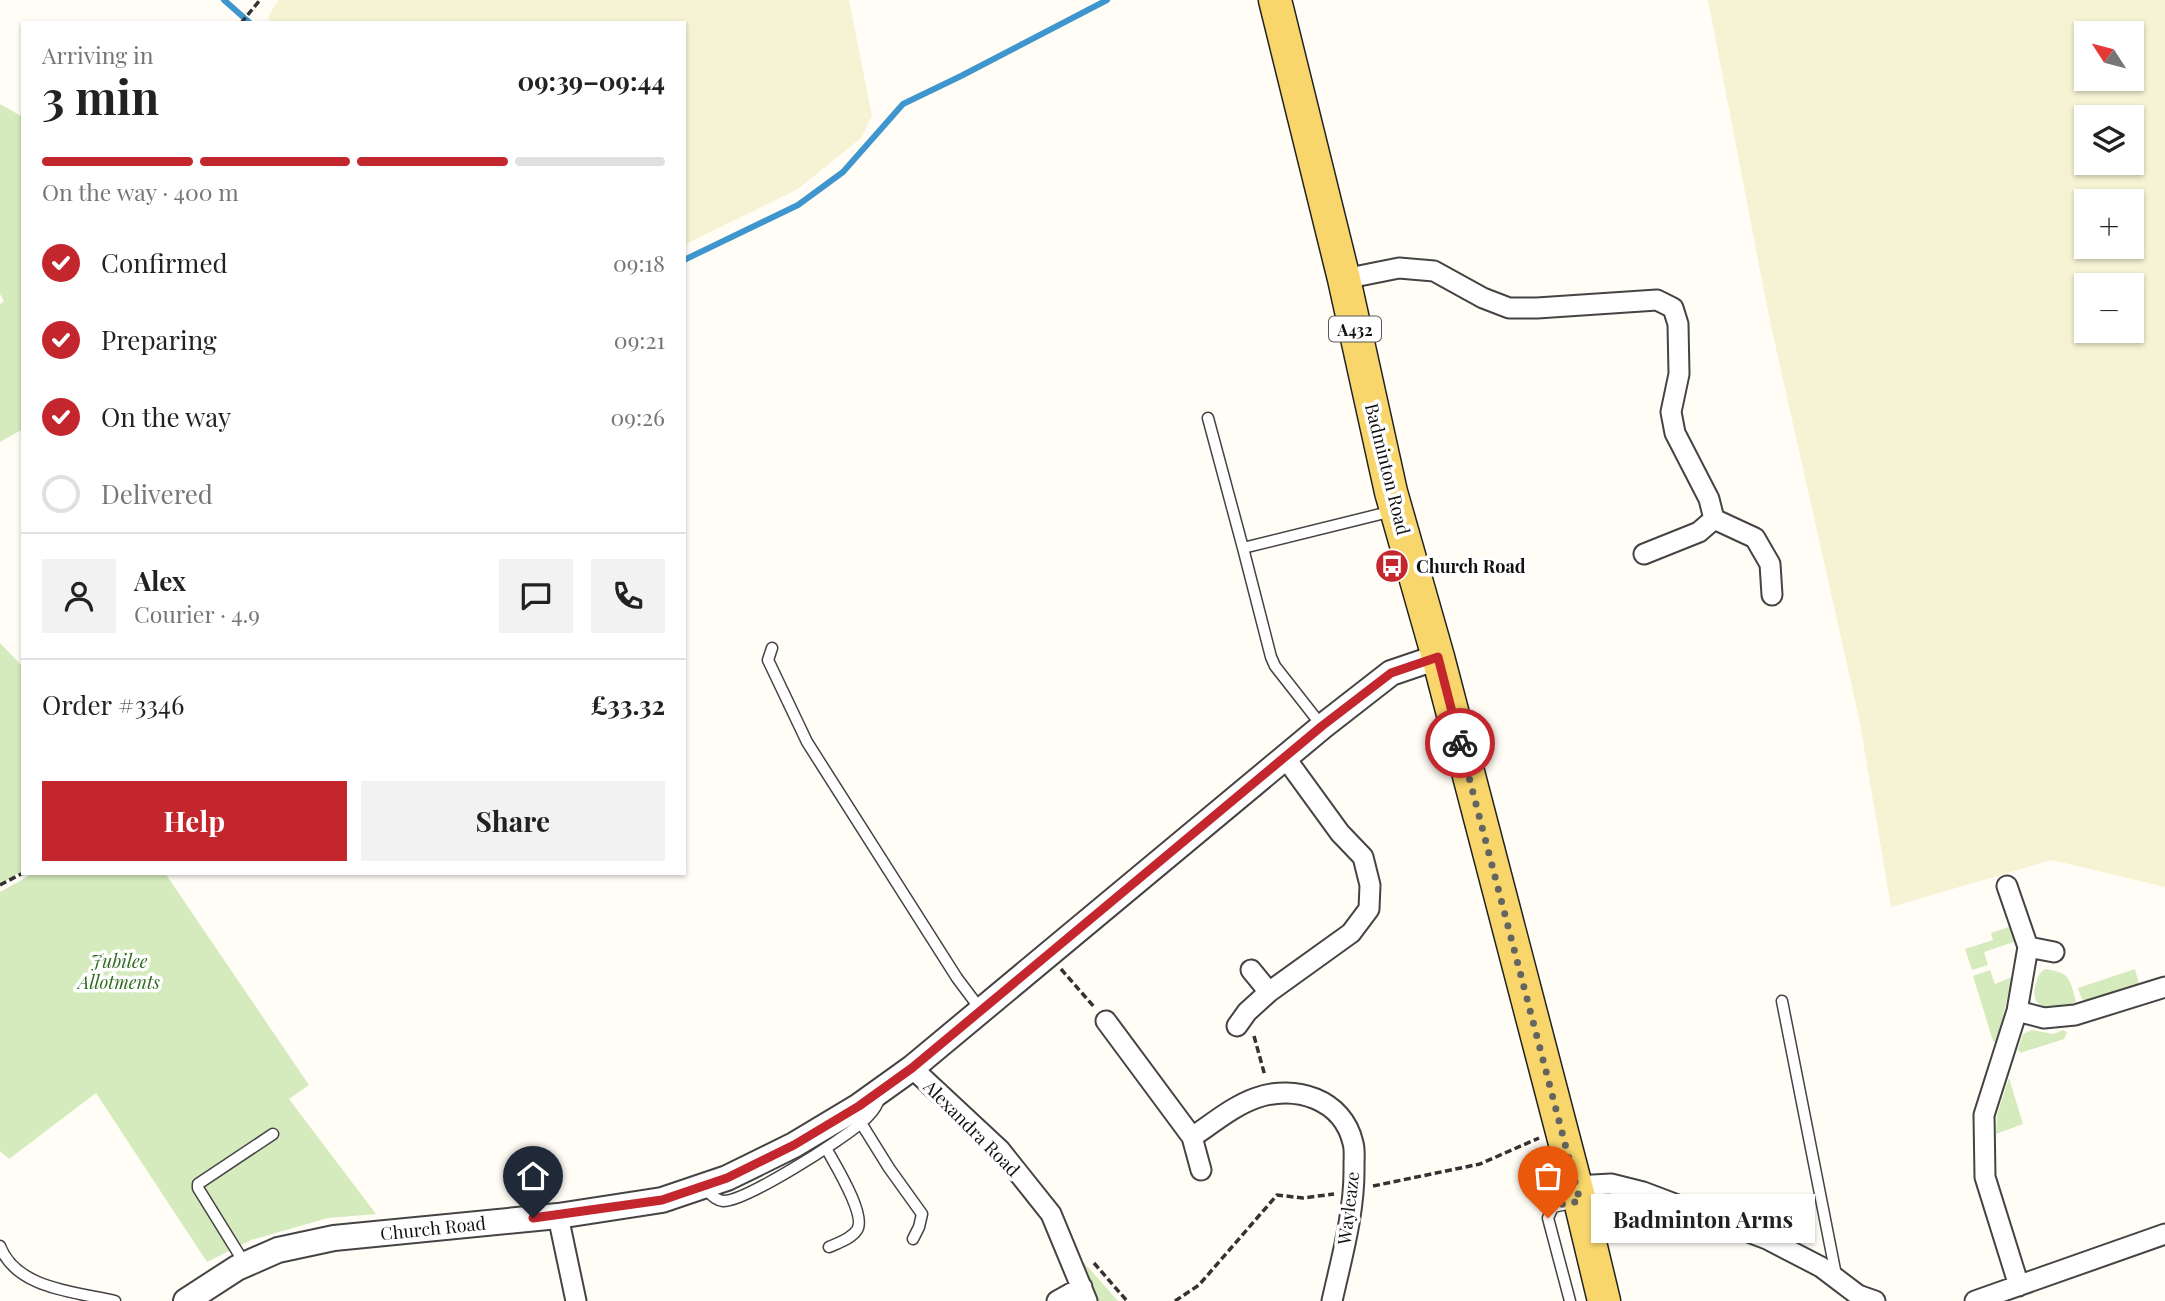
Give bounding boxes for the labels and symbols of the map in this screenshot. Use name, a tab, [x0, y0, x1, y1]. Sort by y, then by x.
north arrow	[2074, 21, 2144, 91]
road number: A432	[1329, 316, 1381, 342]
street label: Badminton Road	[1360, 401, 1416, 538]
bus stop icon: Church Road	[1373, 547, 1411, 585]
place label: Church Road	[1416, 554, 1526, 578]
courier	[1425, 708, 1495, 778]
park label: Jubilee Allotments	[76, 949, 160, 994]
street label: Alexandra Road	[918, 1074, 1026, 1182]
pin	[503, 1146, 563, 1218]
pin	[1518, 1146, 1578, 1218]
street label: Wayleaze	[1331, 1170, 1364, 1247]
callout: Badminton Arms	[1590, 1194, 1814, 1242]
street label: Church Road	[379, 1210, 487, 1245]

